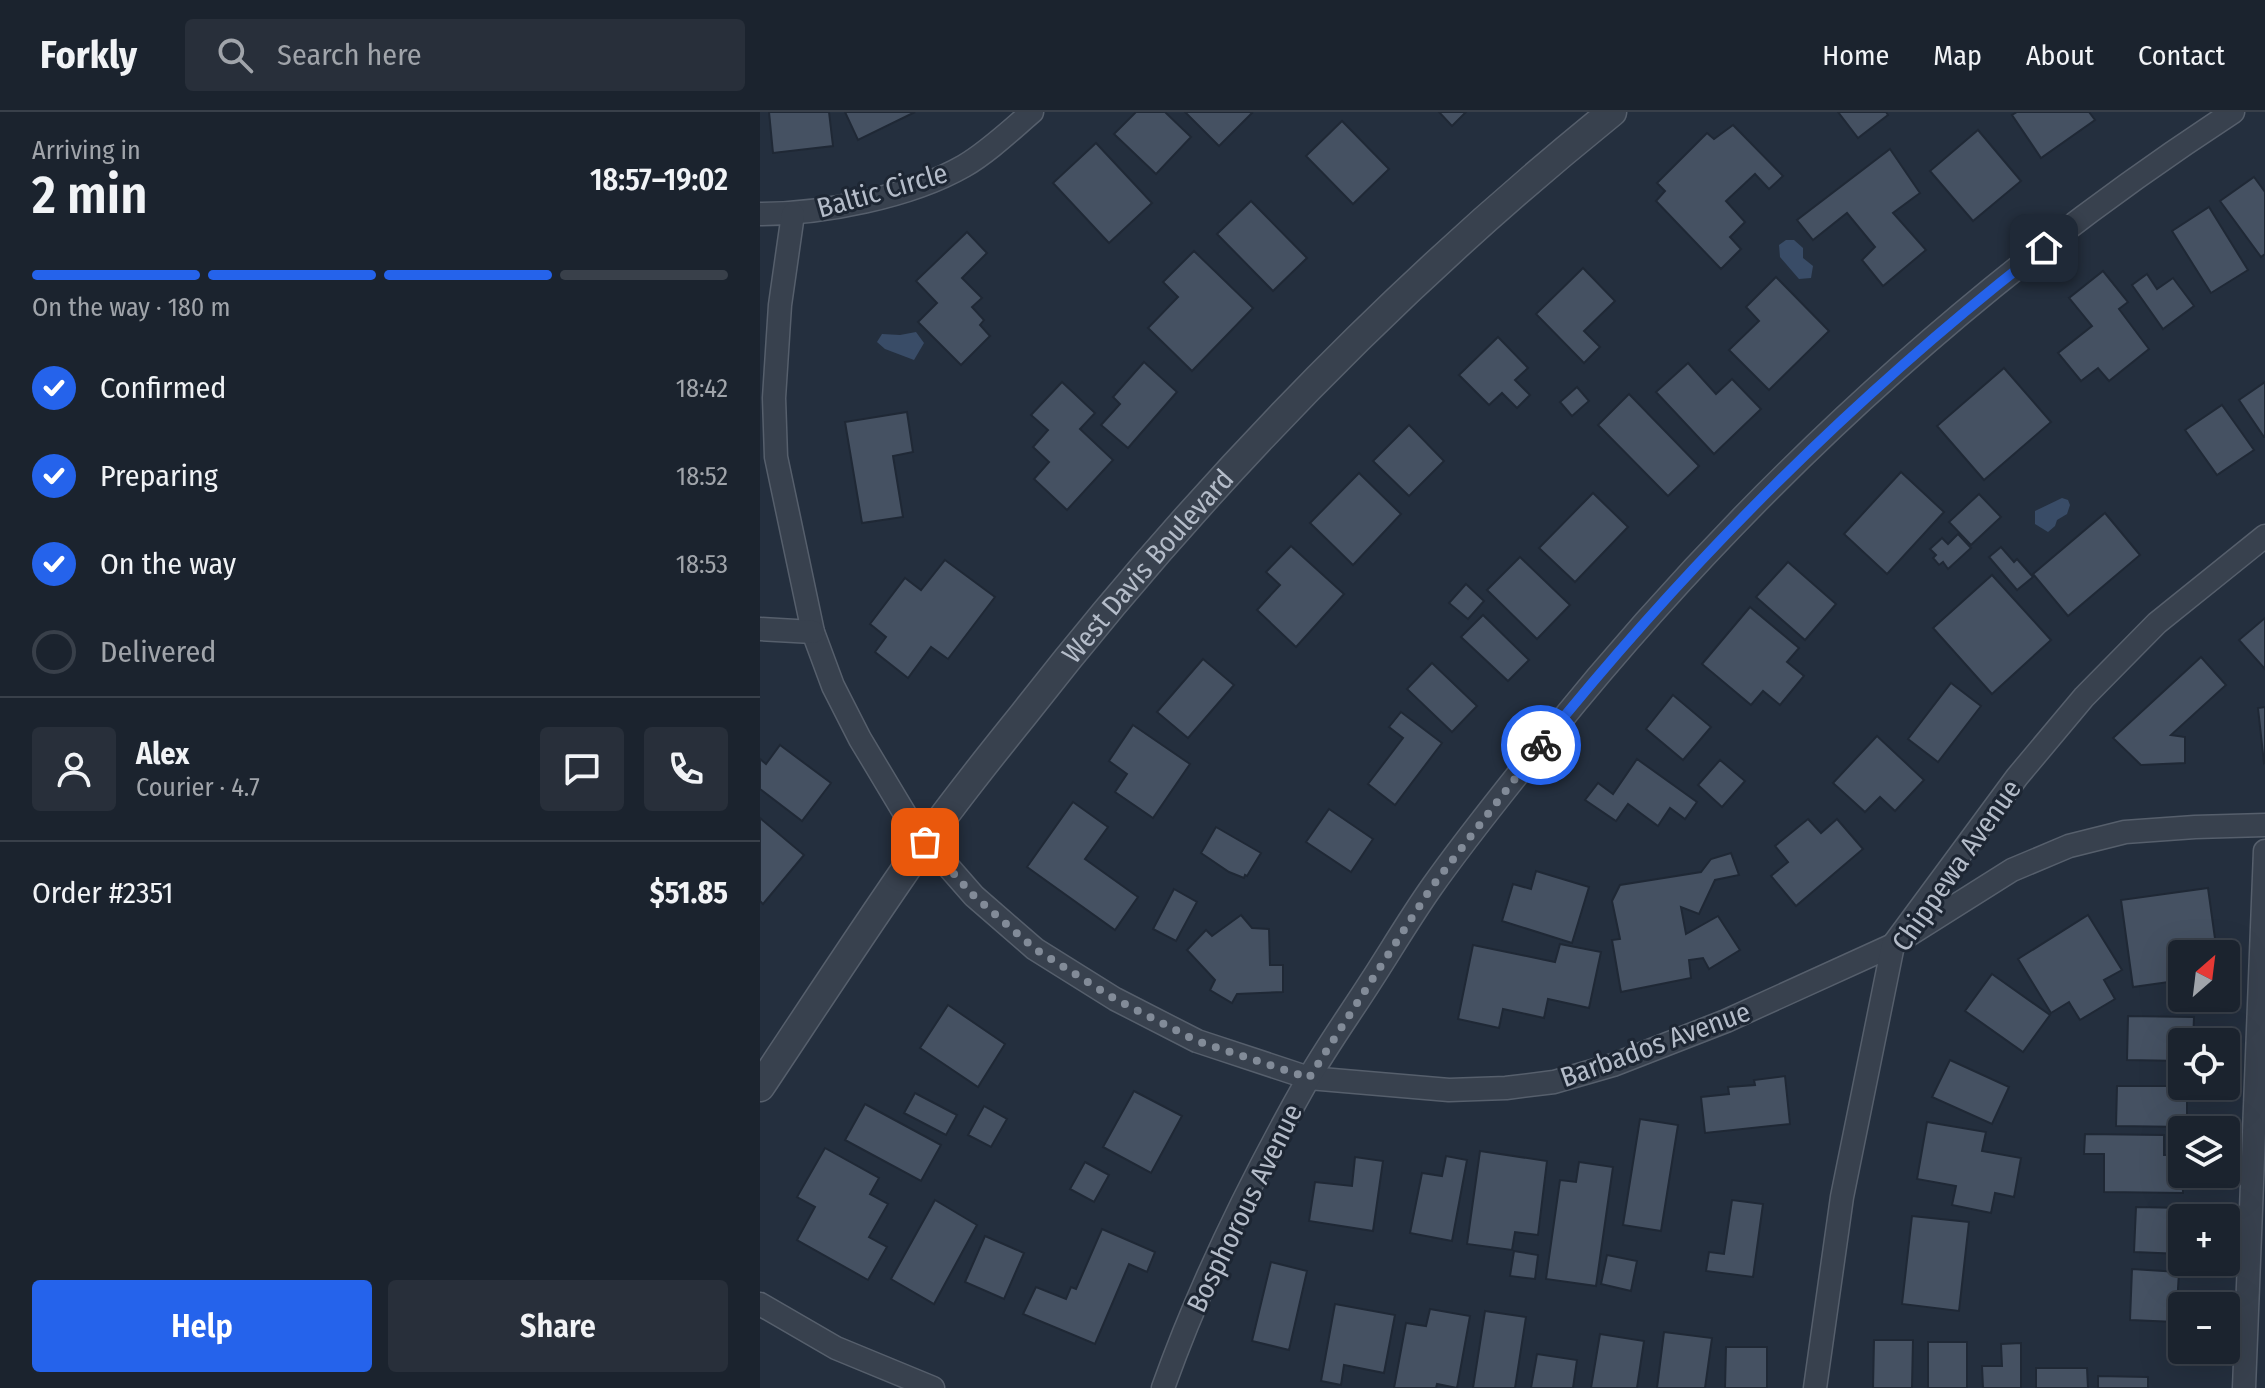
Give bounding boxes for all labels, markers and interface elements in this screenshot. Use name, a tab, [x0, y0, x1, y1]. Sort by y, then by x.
search box	[185, 19, 745, 91]
text: Forkly	[40, 32, 137, 78]
icon: search	[213, 33, 257, 77]
text: Search here	[277, 37, 422, 73]
text: Home	[1822, 39, 1889, 72]
text: Map	[1933, 39, 1982, 72]
text: About	[2026, 39, 2094, 72]
text: Contact	[2138, 39, 2225, 72]
text: Arriving in	[32, 135, 141, 166]
street label: Baltic Circle	[813, 156, 951, 225]
text: 18:57–19:02	[590, 162, 728, 198]
text: 2 min	[32, 164, 148, 227]
pin	[2010, 214, 2078, 282]
icon: home	[2022, 226, 2066, 270]
text: On the way · 180 m	[32, 292, 230, 323]
icon: check	[32, 366, 76, 410]
text: Confirmed	[100, 370, 226, 406]
text: 18:42	[676, 373, 728, 404]
icon: check	[32, 454, 76, 498]
text: Preparing	[100, 458, 218, 494]
text: 18:52	[676, 461, 728, 492]
street label: West Davis Boulevard	[1055, 463, 1240, 670]
icon: check	[32, 542, 76, 586]
text: On the way	[100, 546, 236, 582]
text: 18:53	[676, 549, 728, 580]
text: Delivered	[100, 634, 216, 670]
courier	[1501, 705, 1581, 785]
icon: bike	[1519, 723, 1563, 767]
button: person	[32, 727, 116, 811]
button: chat	[540, 727, 624, 811]
button: phone	[644, 727, 728, 811]
text: Alex	[136, 736, 189, 772]
text: Courier · 4.7	[136, 772, 260, 803]
street label: Chippewa Avenue	[1885, 773, 2028, 957]
pin	[891, 808, 959, 876]
icon: bag	[903, 820, 947, 864]
text: Order #2351	[32, 875, 174, 911]
text: $51.85	[650, 875, 728, 911]
north arrow	[2168, 940, 2240, 1012]
map controls	[2168, 940, 2240, 1364]
street label: Barbados Avenue	[1556, 995, 1755, 1094]
button: locate	[2168, 1028, 2240, 1100]
street label: Bosphorous Avenue	[1180, 1099, 1309, 1318]
button: layers	[2168, 1116, 2240, 1188]
button: +	[2168, 1204, 2240, 1276]
button: Help	[32, 1280, 372, 1372]
button: Share	[388, 1280, 728, 1372]
button: −	[2168, 1292, 2240, 1364]

